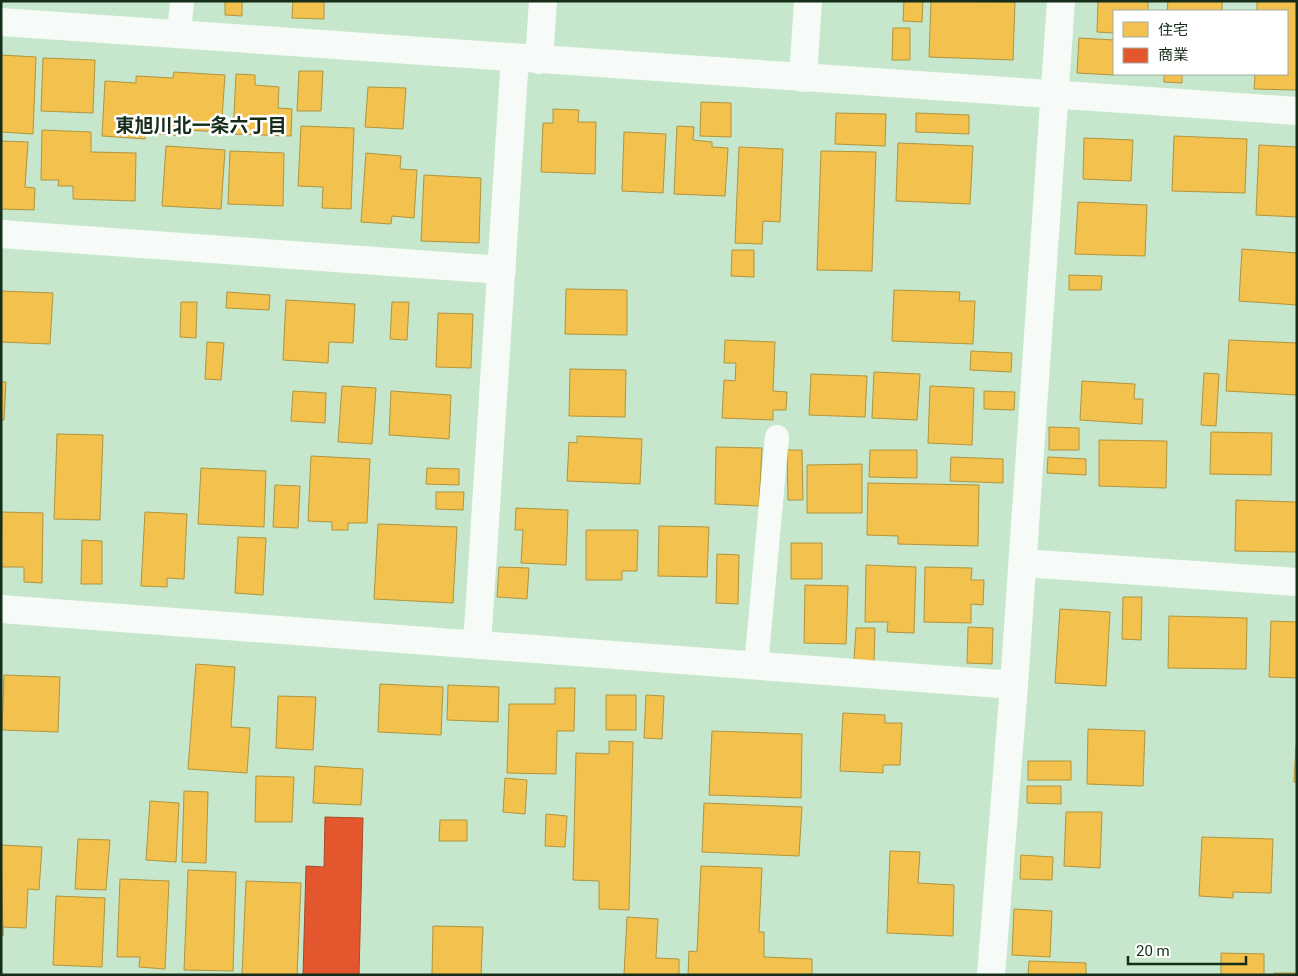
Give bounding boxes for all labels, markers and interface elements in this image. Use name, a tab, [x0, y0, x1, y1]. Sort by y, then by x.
legend	[1113, 10, 1288, 75]
text: 住宅	[1158, 21, 1188, 39]
text: 商業	[1158, 46, 1188, 64]
district label: 東旭川北一条六丁目	[115, 114, 287, 137]
scale bar	[1128, 934, 1246, 966]
text: 20 m	[1136, 942, 1170, 960]

